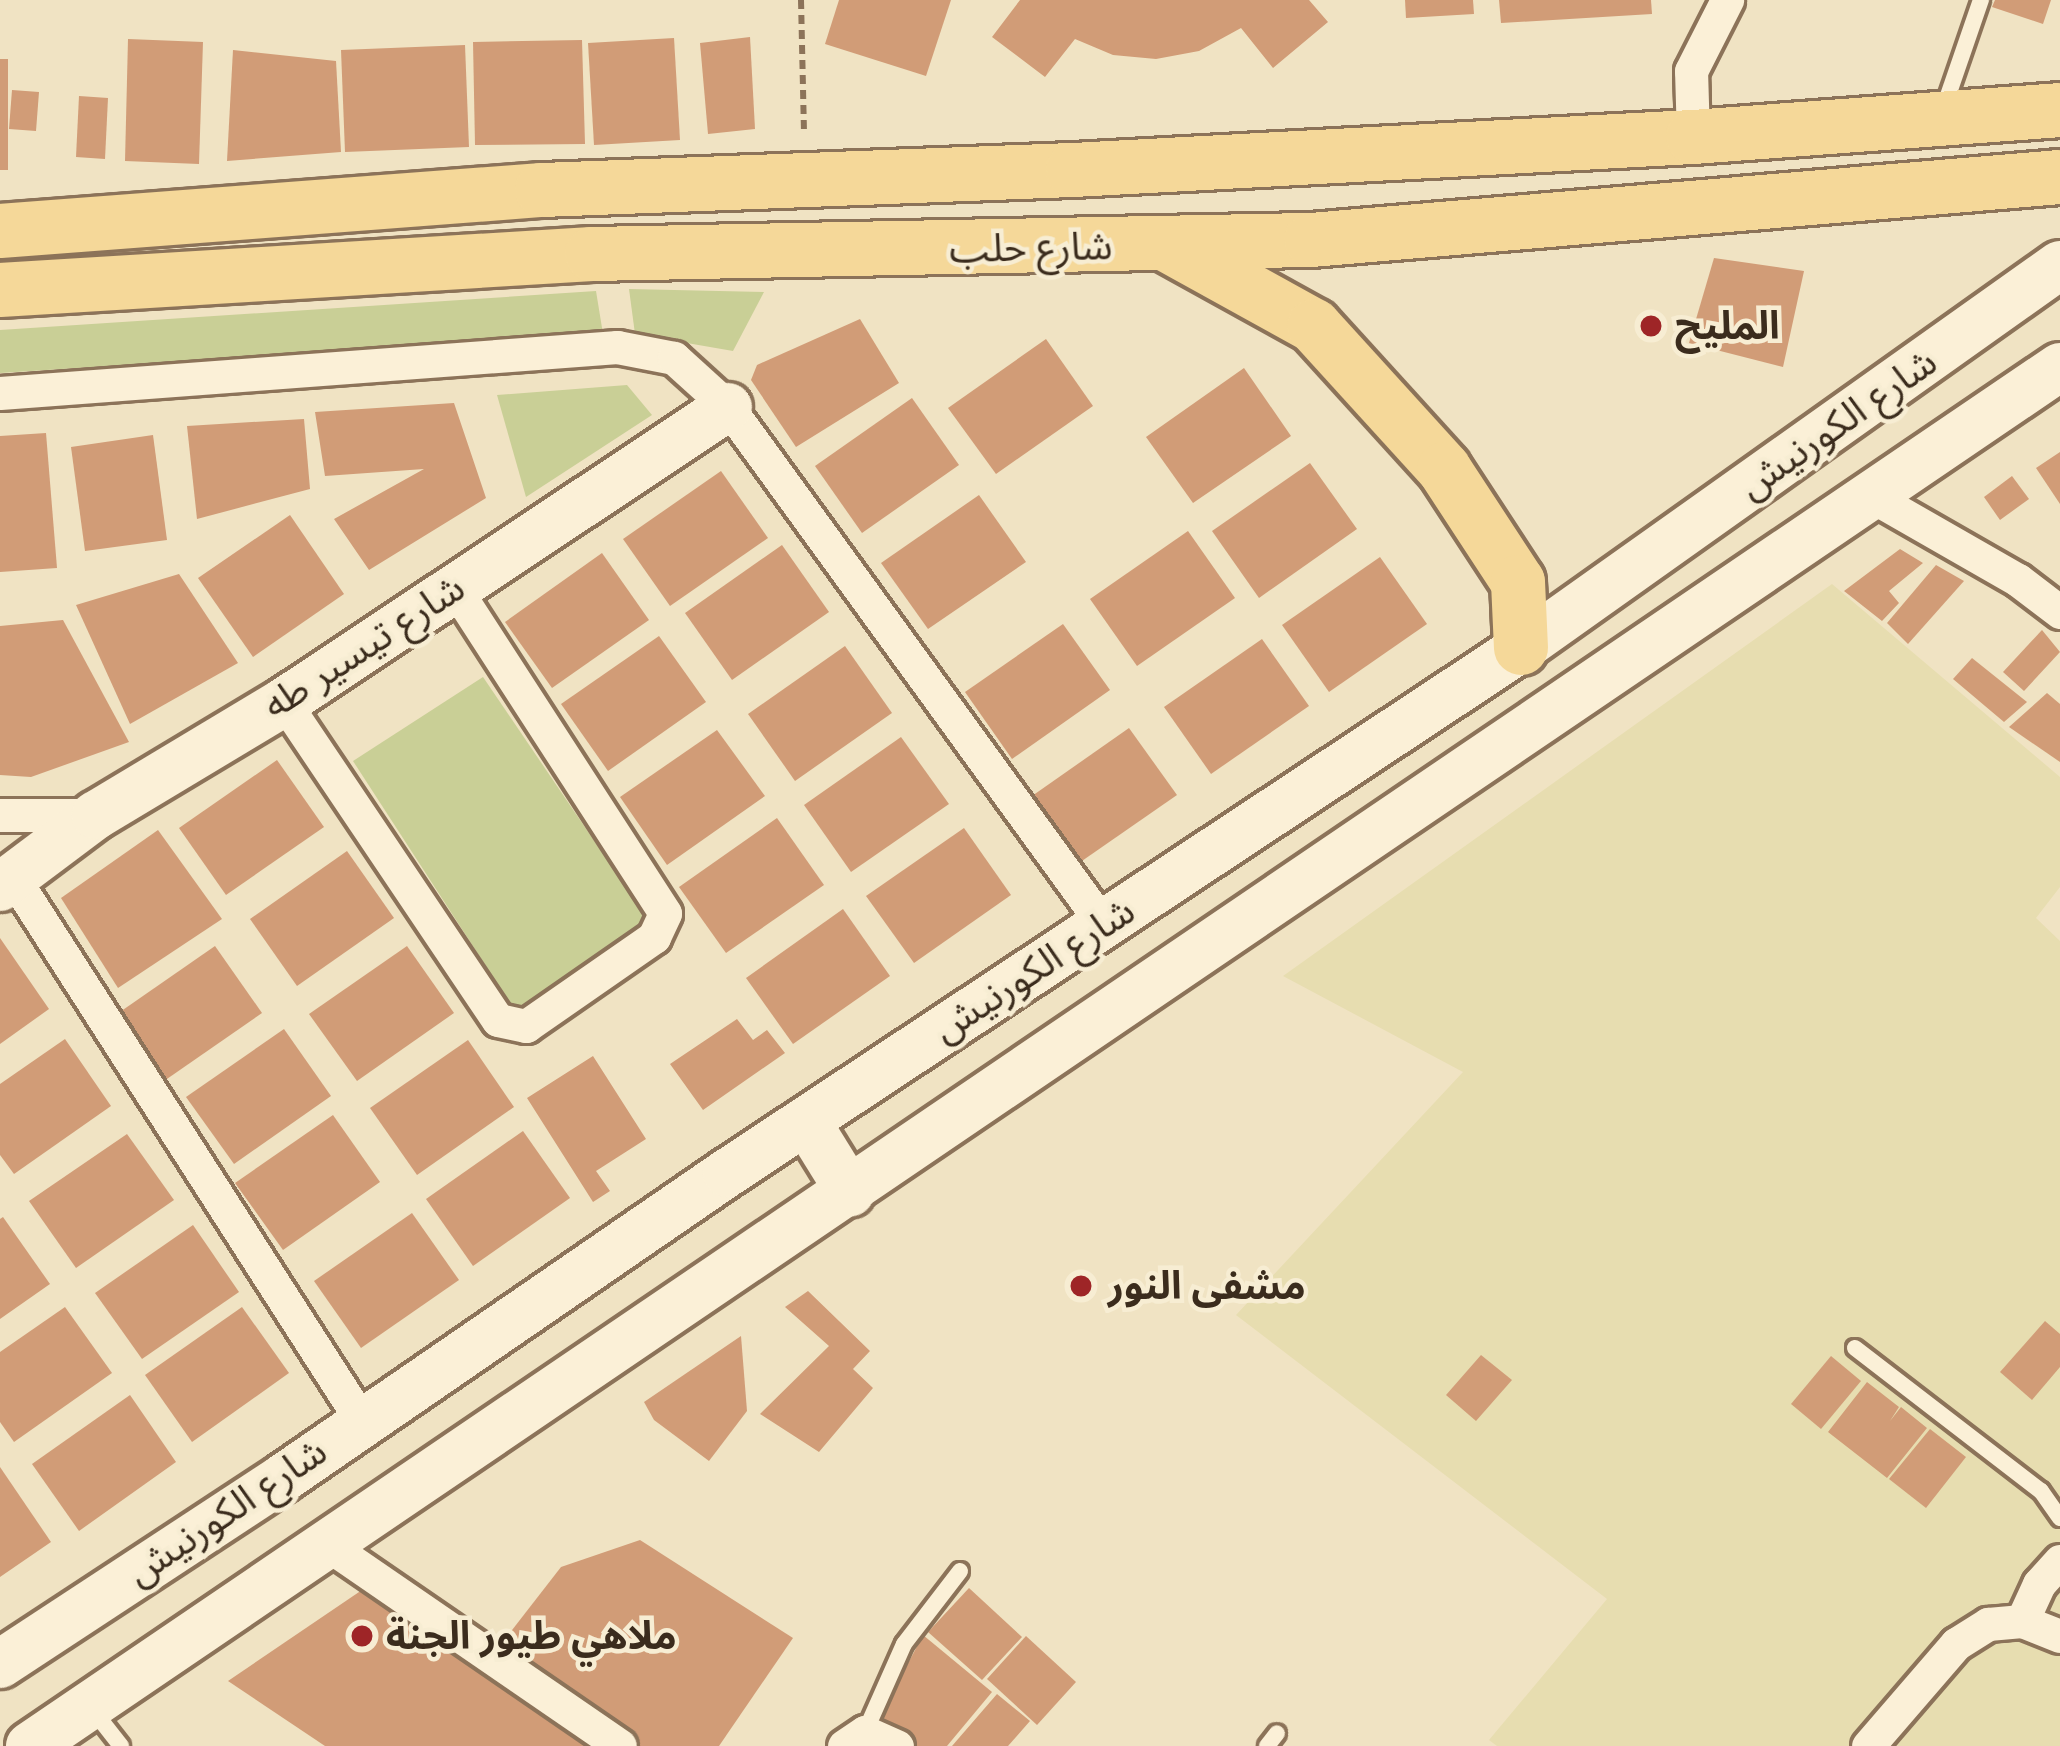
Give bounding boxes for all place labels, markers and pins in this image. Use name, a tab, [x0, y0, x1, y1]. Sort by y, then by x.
place label: المليح	[1675, 303, 1780, 349]
marker: المليح	[1638, 313, 1664, 339]
place label: مشفى النور	[1108, 1263, 1306, 1309]
marker: مشفى النور	[1065, 1270, 1097, 1302]
place label: ملاهي طيور الجنة	[386, 1613, 677, 1659]
marker: ملاهي طيور الجنة	[349, 1623, 375, 1649]

